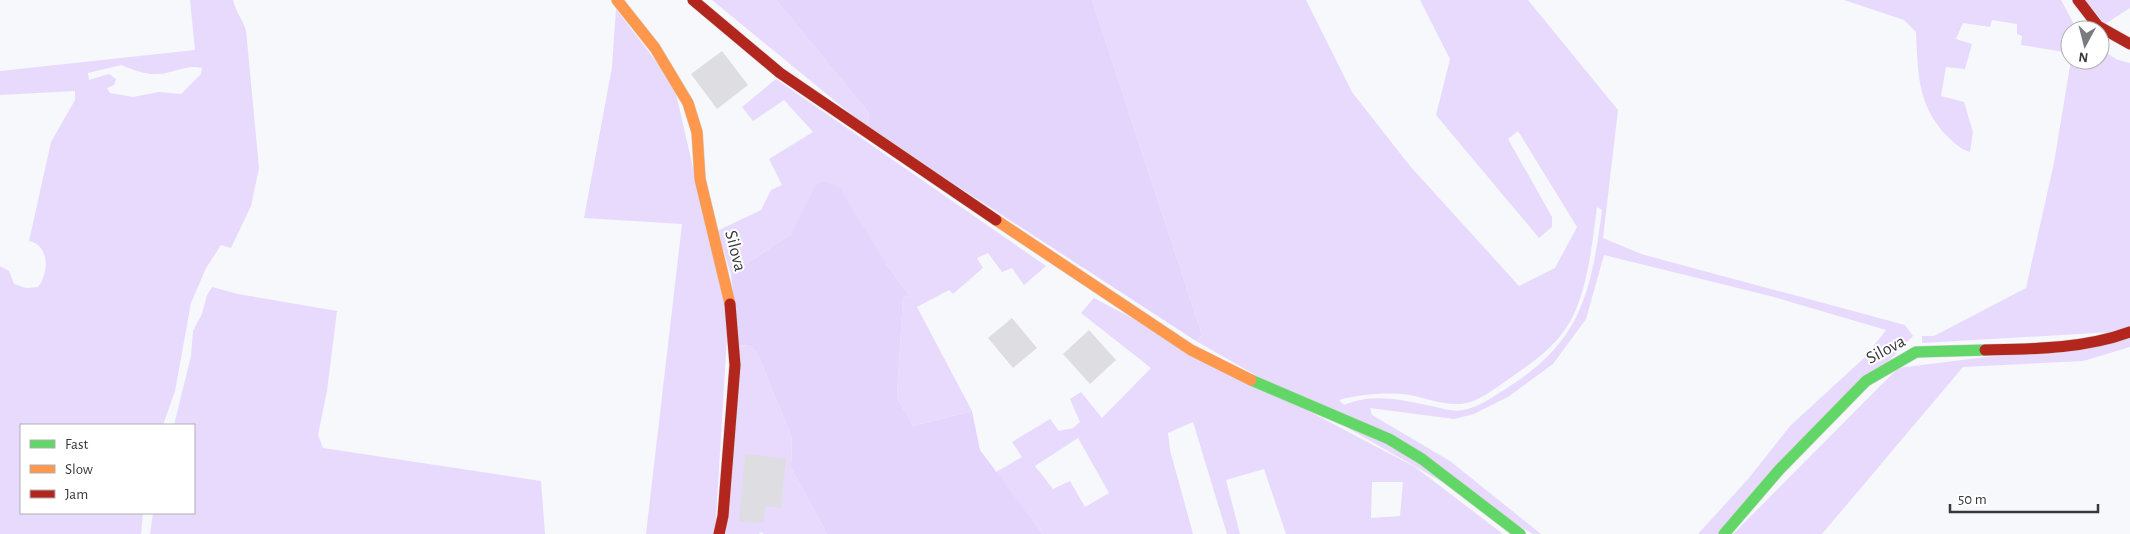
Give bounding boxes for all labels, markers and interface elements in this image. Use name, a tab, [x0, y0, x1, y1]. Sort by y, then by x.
north arrow	[2060, 20, 2110, 70]
text: N	[2078, 49, 2089, 64]
street label: Silova	[721, 229, 749, 273]
street label: Silova	[1863, 332, 1909, 368]
legend	[20, 424, 195, 514]
text: Fast	[65, 437, 89, 452]
text: Slow	[65, 462, 93, 477]
scale bar	[1950, 482, 2098, 514]
text: Jam	[65, 487, 88, 502]
text: 50 m	[1958, 492, 1987, 507]

